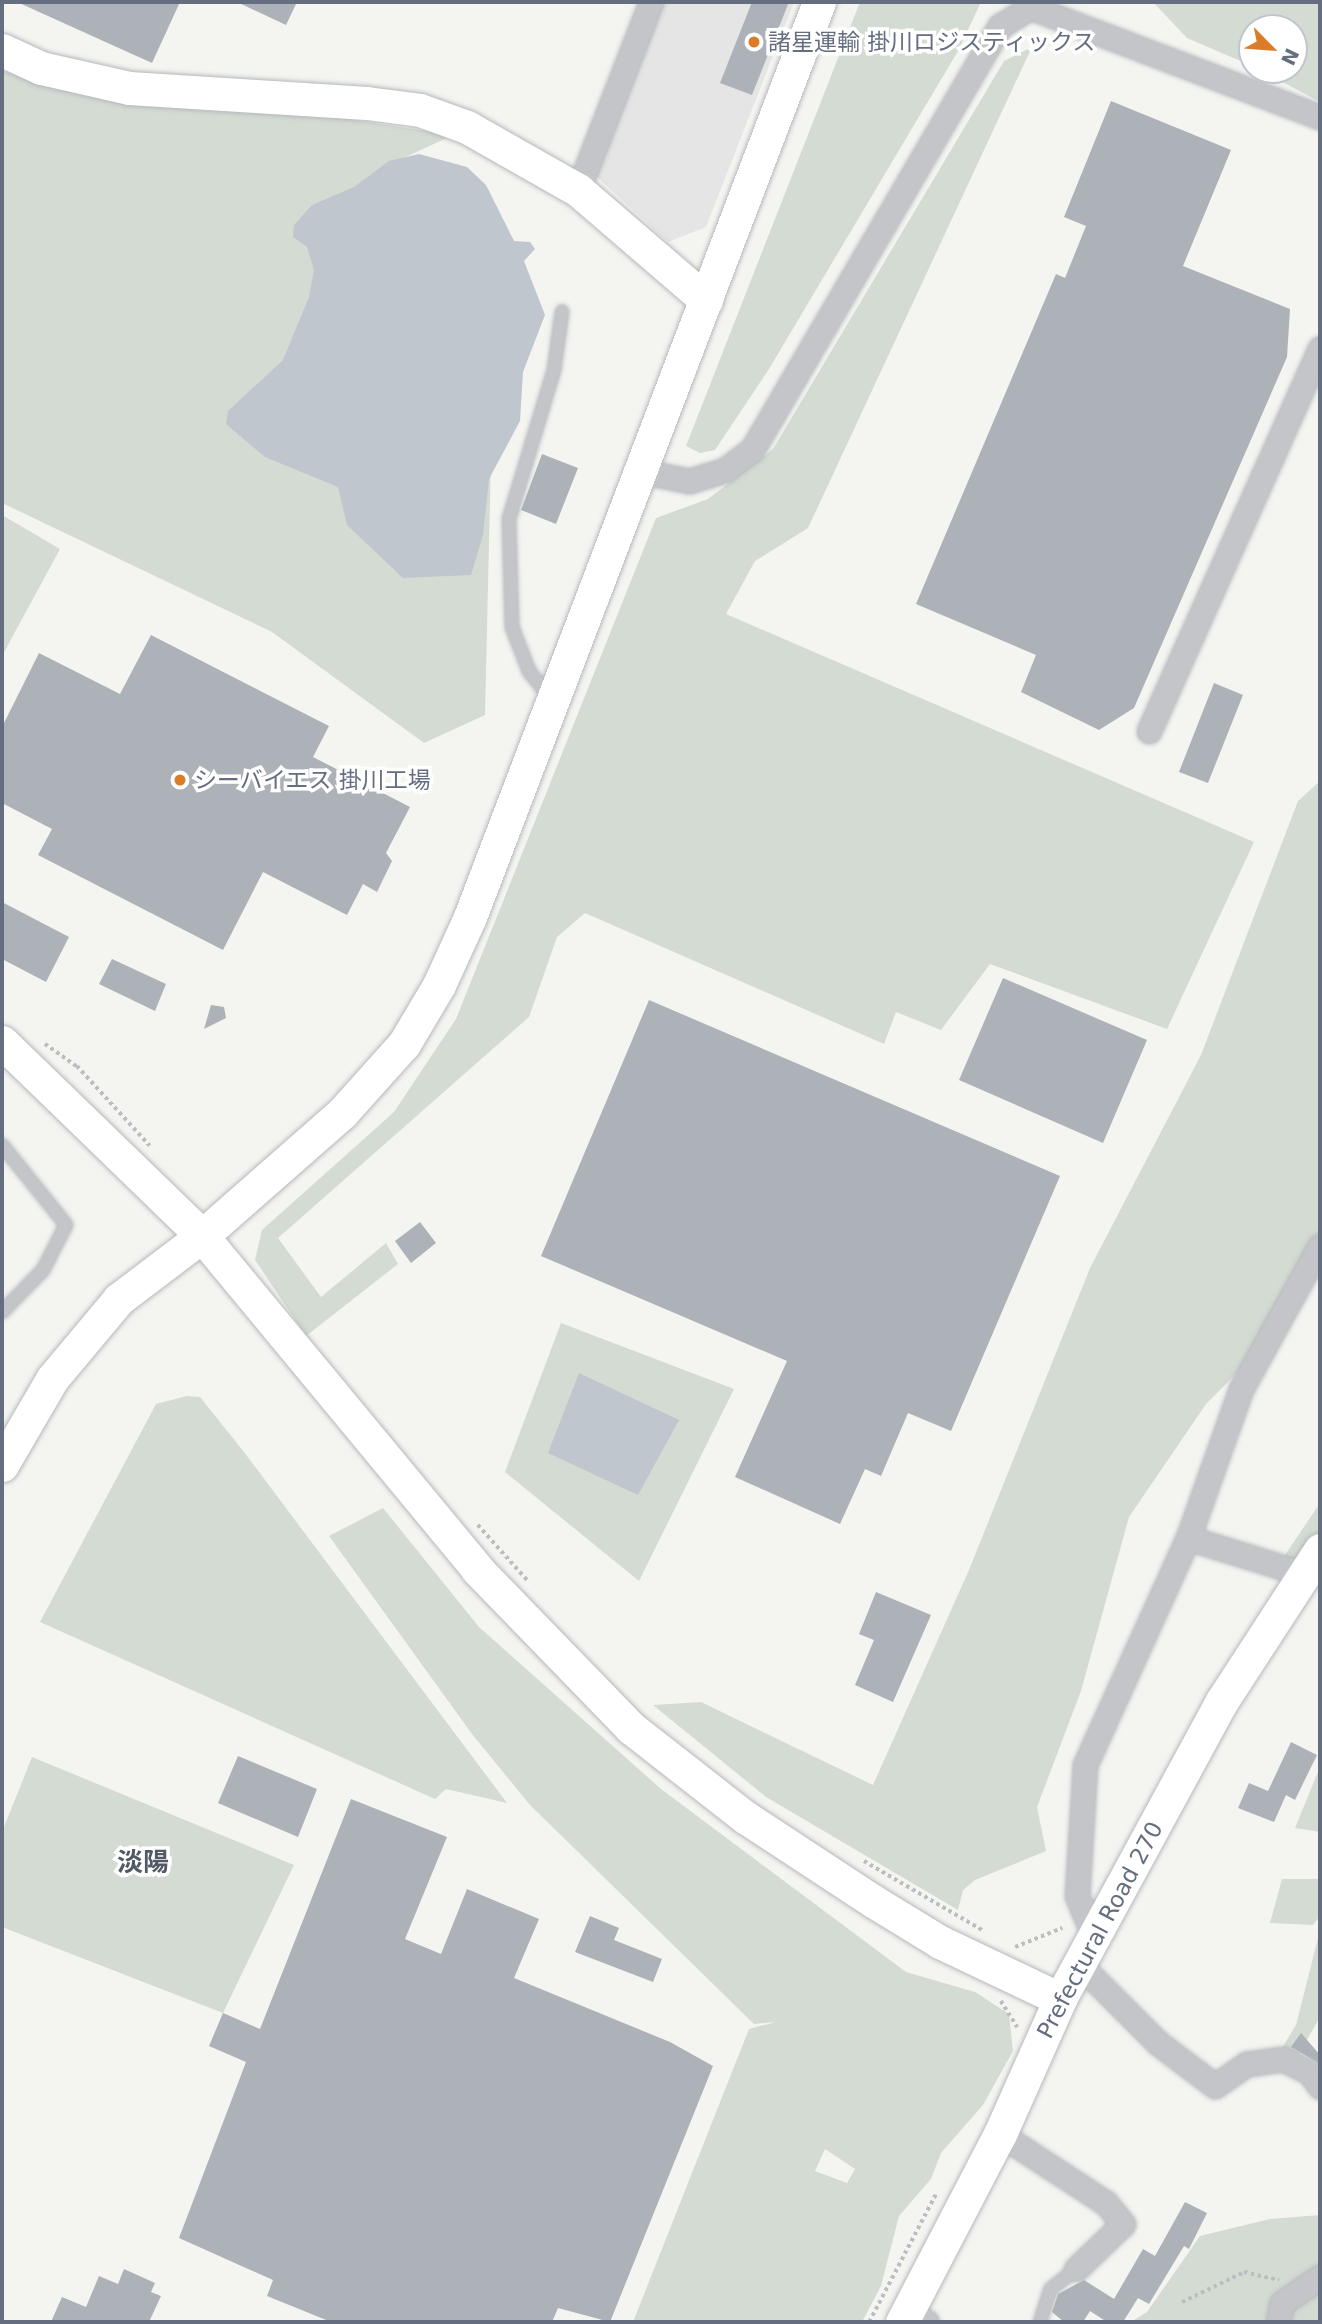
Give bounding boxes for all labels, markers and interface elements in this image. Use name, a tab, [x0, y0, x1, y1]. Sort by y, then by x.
north arrow	[1238, 14, 1308, 84]
place label: 諸星運輸 掛川ロジスティックス	[768, 28, 1097, 56]
marker: 諸星運輸 掛川ロジスティックス	[746, 34, 762, 50]
text: N	[1277, 45, 1304, 69]
place label: シーバイエス 掛川工場	[194, 766, 431, 794]
marker: シーバイエス 掛川工場	[172, 772, 188, 788]
street label: Prefectural Road 270	[1031, 1817, 1169, 2043]
district label: 淡陽	[117, 1847, 169, 1879]

